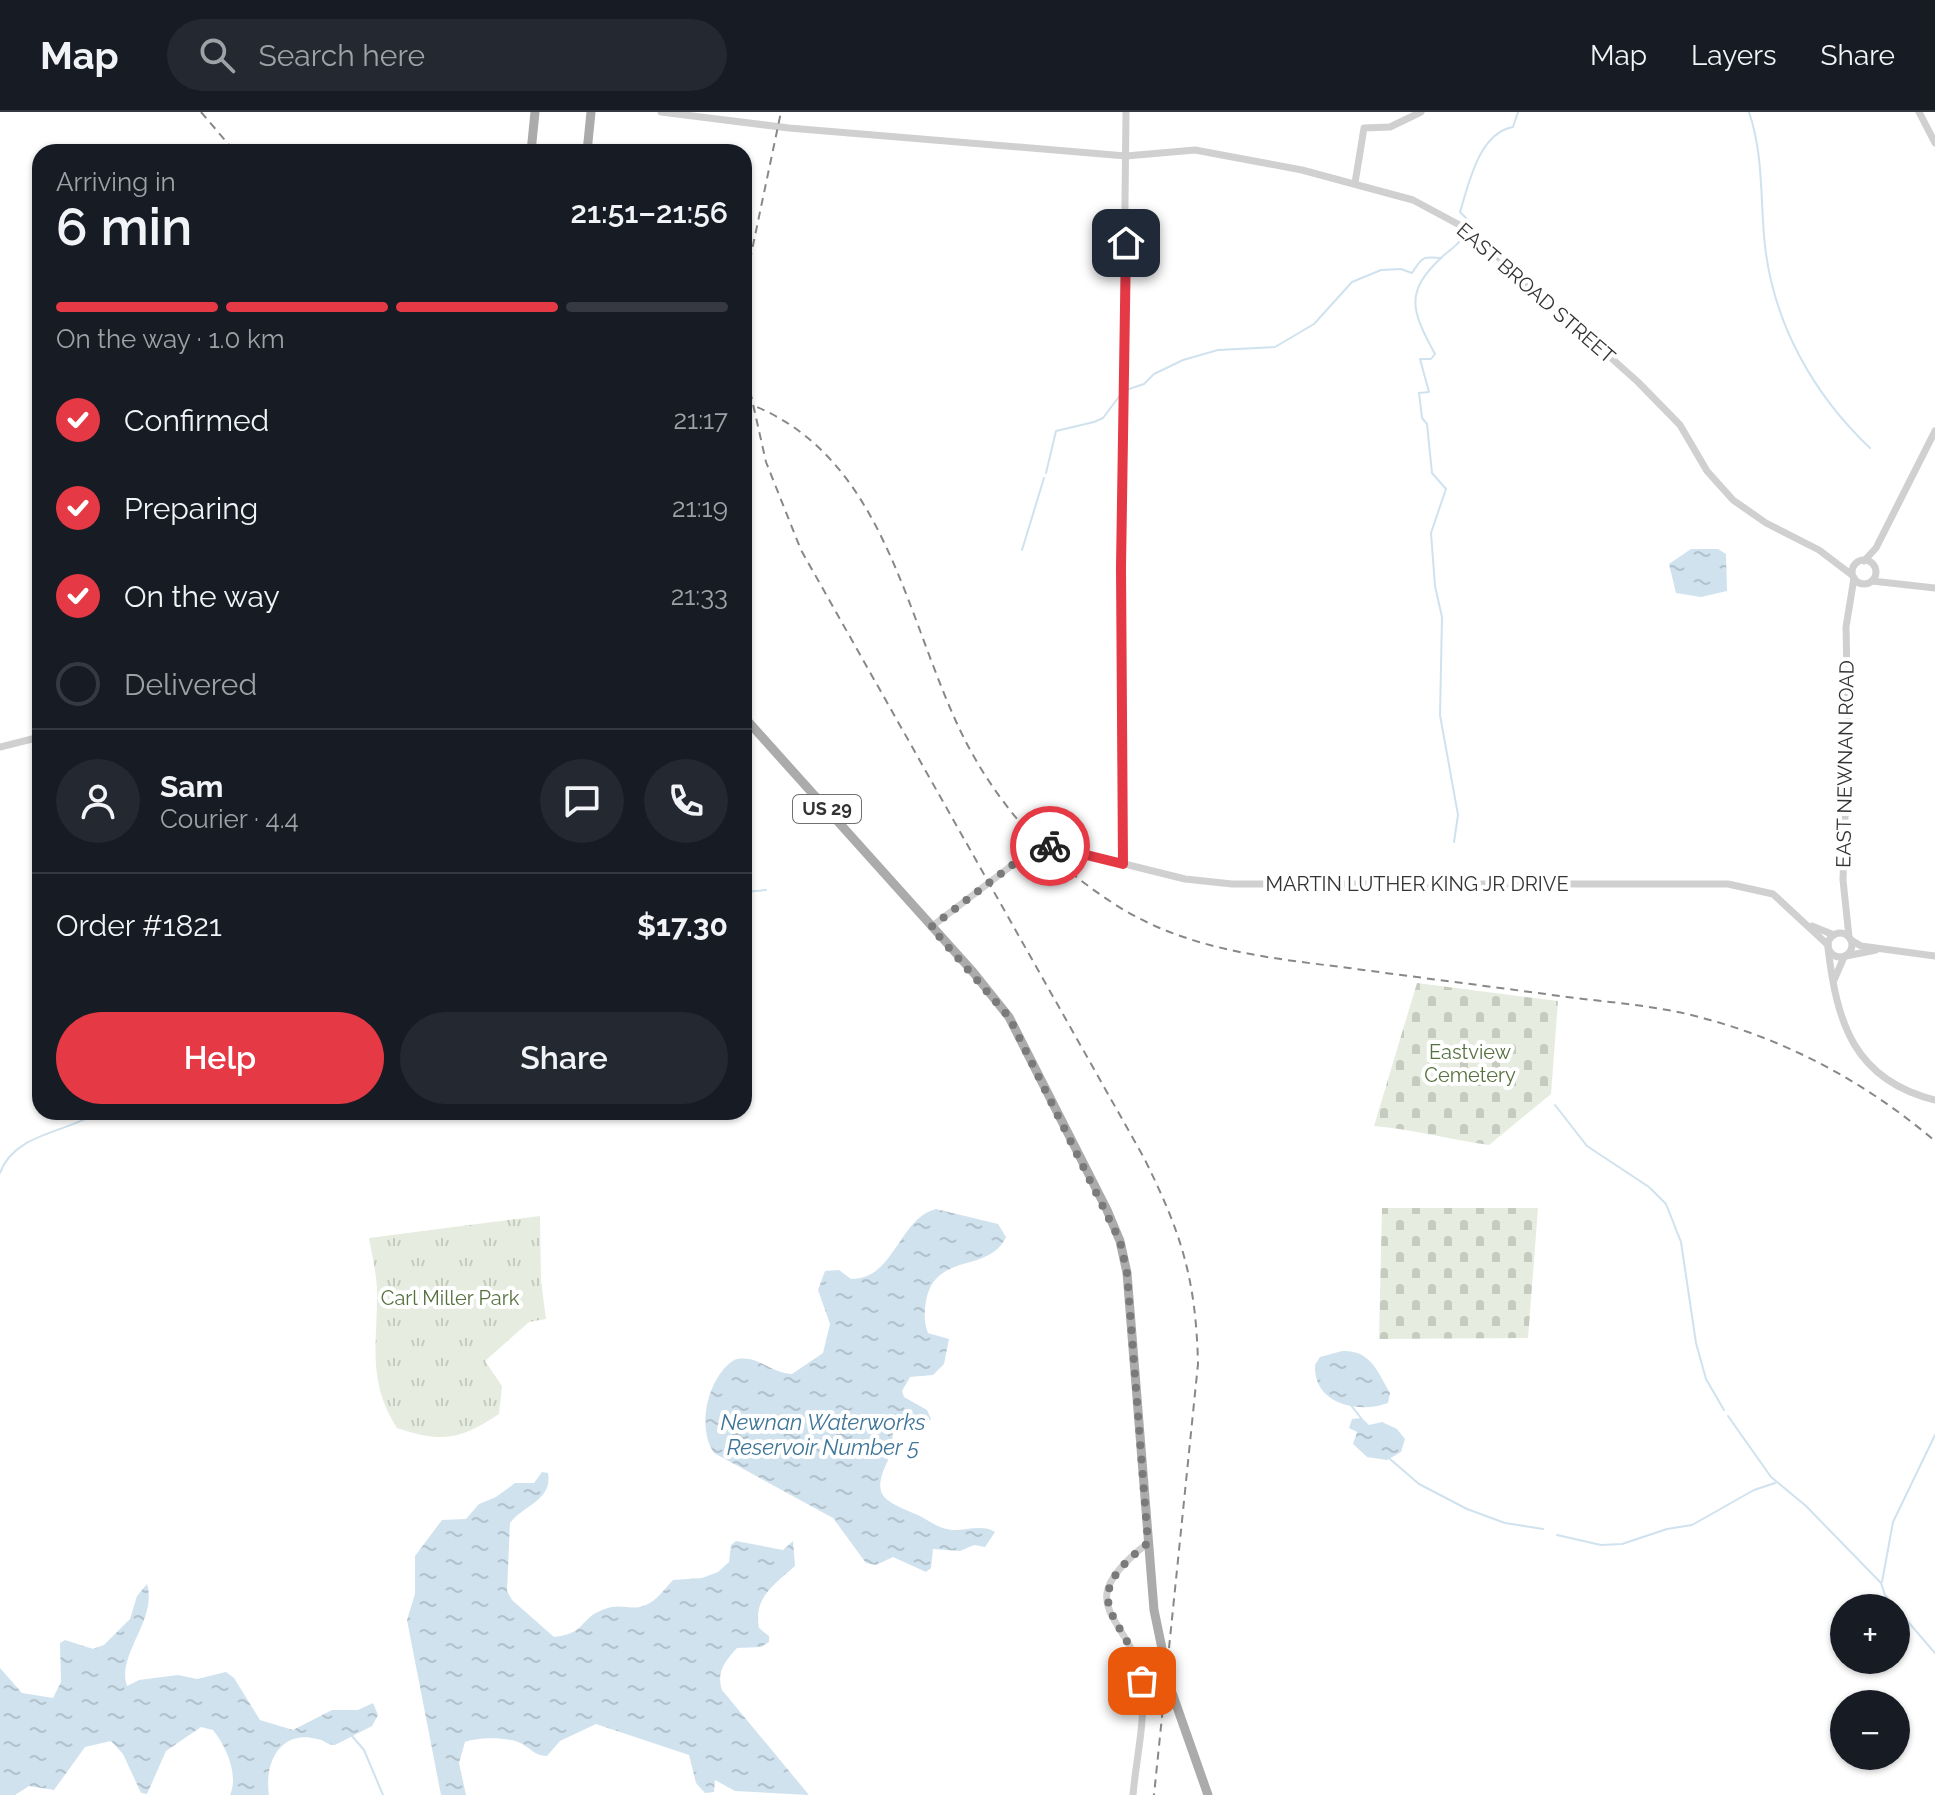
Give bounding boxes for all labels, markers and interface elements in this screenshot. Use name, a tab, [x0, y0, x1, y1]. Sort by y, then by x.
search box	[167, 19, 727, 91]
text: Map	[40, 33, 119, 78]
icon: search	[195, 33, 239, 77]
text: Search here	[259, 38, 425, 73]
text: Map	[1590, 39, 1647, 72]
text: Layers	[1691, 39, 1777, 72]
text: Share	[1821, 39, 1895, 72]
text: Arriving in	[56, 167, 176, 197]
text: 21:51–21:56	[570, 195, 728, 230]
text: 6 min	[56, 196, 192, 257]
pin	[1092, 209, 1160, 277]
street label: EAST BROAD STREET	[1452, 218, 1620, 368]
icon: home	[1104, 221, 1148, 265]
text: On the way · 1.0 km	[56, 324, 285, 354]
icon: check	[56, 398, 100, 442]
text: Confirmed	[124, 403, 269, 438]
text: 21:17	[674, 405, 728, 435]
icon: check	[56, 486, 100, 530]
text: Preparing	[124, 491, 258, 526]
text: 21:19	[672, 493, 728, 523]
icon: check	[56, 574, 100, 618]
text: On the way	[124, 579, 280, 614]
text: 21:33	[671, 581, 728, 611]
street label: EAST NEWNAN ROAD	[1831, 660, 1859, 868]
text: Delivered	[124, 667, 257, 702]
button: person	[56, 759, 140, 843]
button: chat	[540, 759, 624, 843]
button: phone	[644, 759, 728, 843]
text: Sam	[160, 769, 223, 804]
road number: US 29	[793, 795, 861, 823]
text: Courier · 4.4	[160, 804, 299, 834]
courier	[1010, 806, 1090, 886]
icon: bike	[1028, 824, 1072, 868]
street label: MARTIN LUTHER KING JR DRIVE	[1265, 872, 1569, 896]
text: Order #1821	[56, 908, 222, 943]
text: $17.30	[637, 908, 728, 943]
button: Help	[56, 1012, 384, 1104]
button: Share	[400, 1012, 728, 1104]
park label: Eastview Cemetery	[1424, 1040, 1516, 1087]
park label: Carl Miller Park	[381, 1286, 520, 1310]
water label: Newnan Waterworks Reservoir Number 5	[720, 1409, 926, 1460]
map controls	[1830, 1594, 1910, 1770]
button: +	[1830, 1594, 1910, 1674]
pin	[1108, 1647, 1176, 1715]
icon: bag	[1120, 1659, 1164, 1703]
button: −	[1830, 1690, 1910, 1770]

